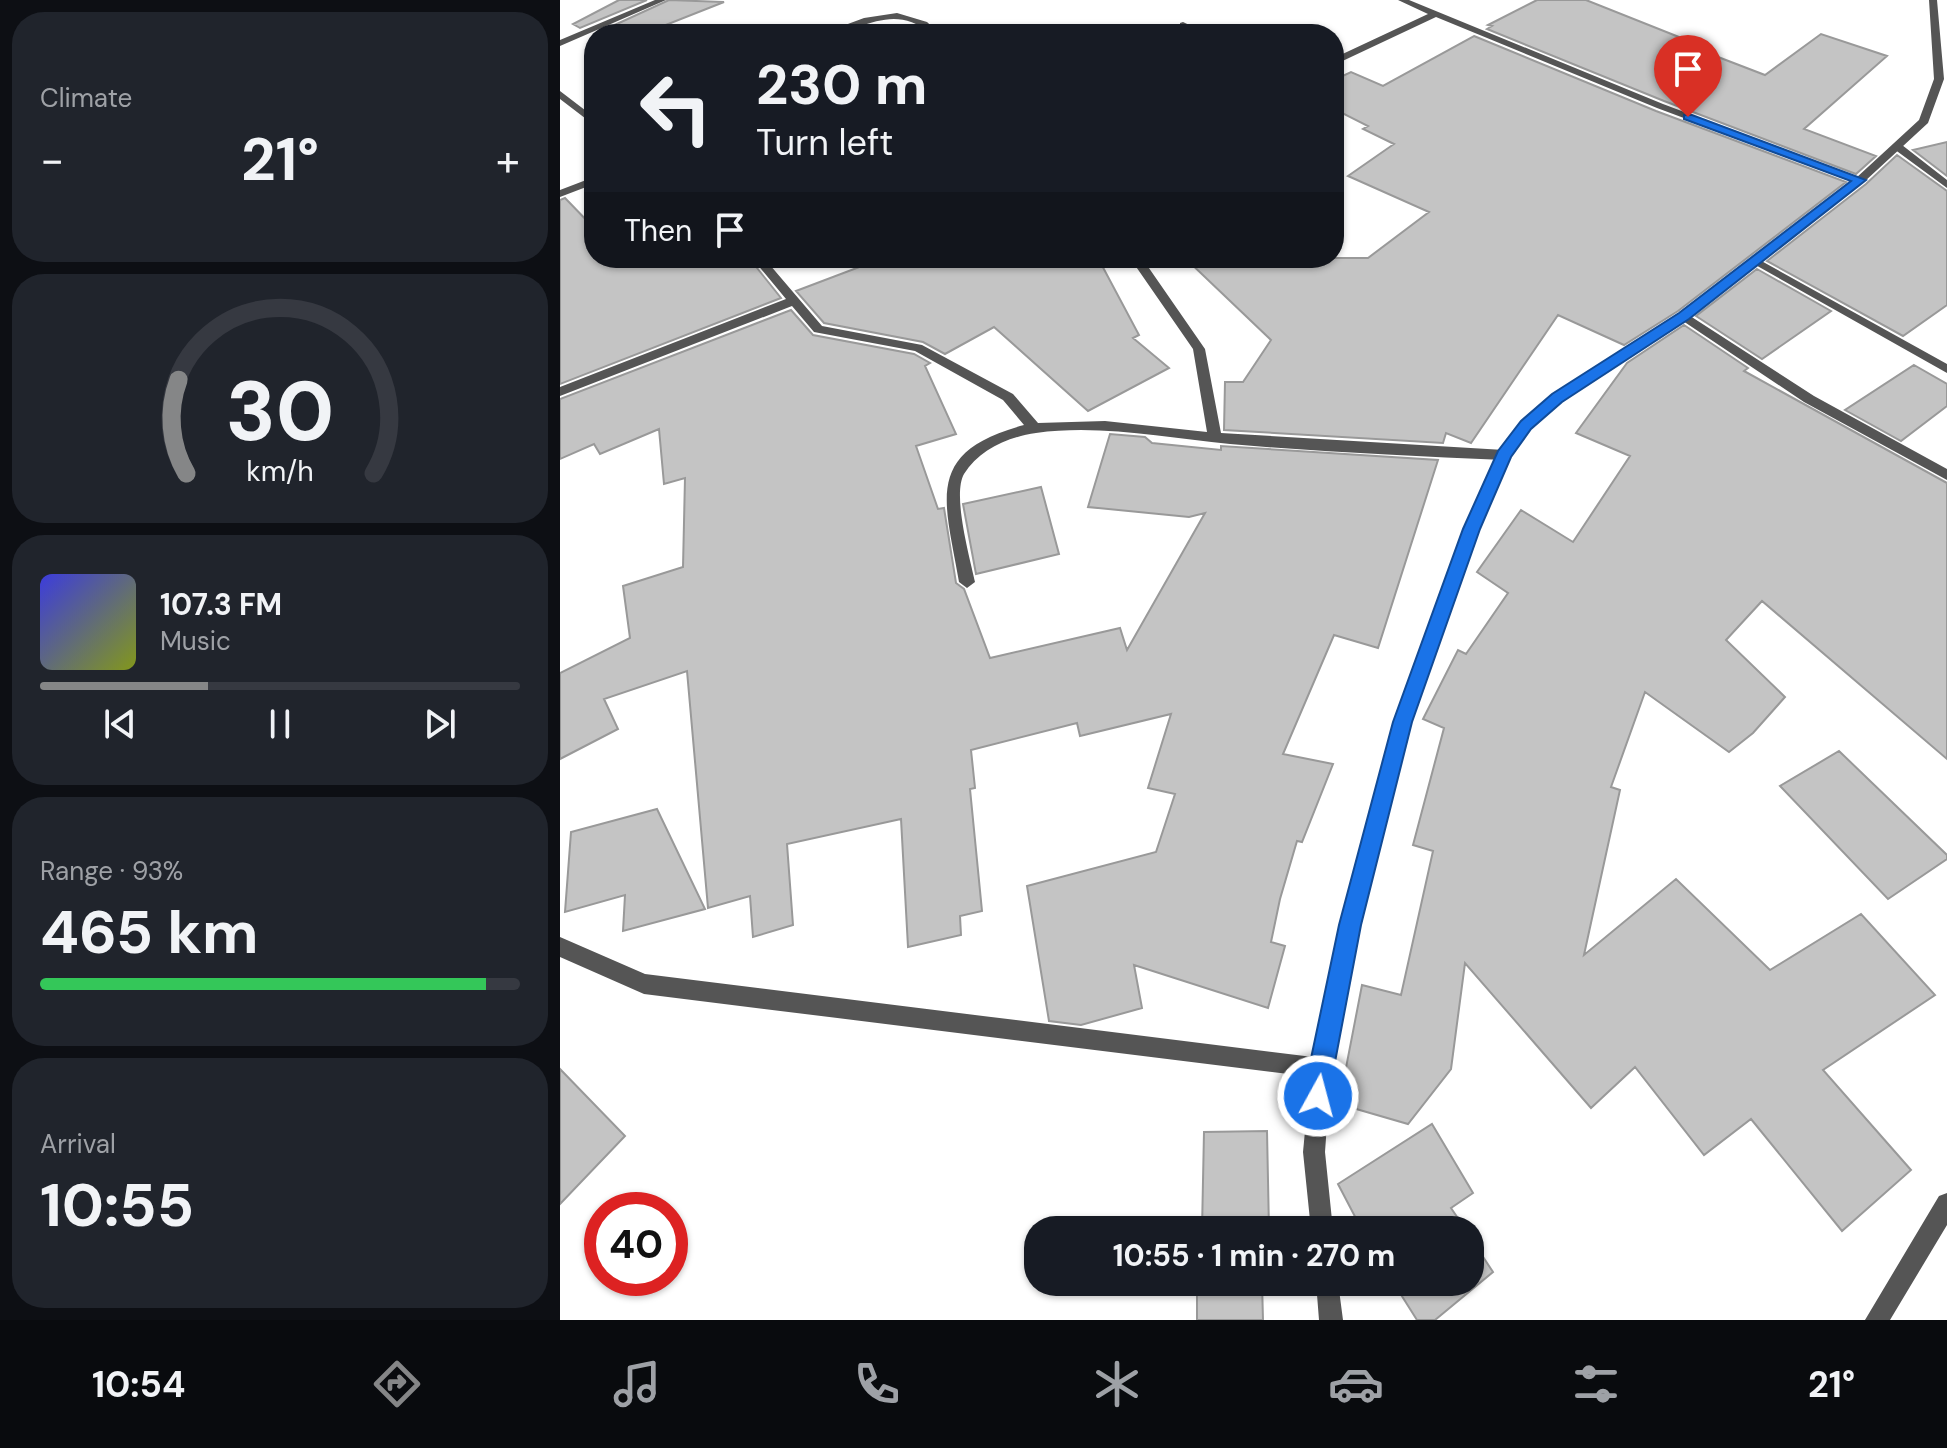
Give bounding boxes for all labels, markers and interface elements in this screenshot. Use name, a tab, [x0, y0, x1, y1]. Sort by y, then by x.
pin	[1654, 35, 1722, 117]
icon: arrive	[1666, 47, 1710, 91]
text: 230 m	[756, 48, 927, 121]
icon: left	[624, 56, 728, 160]
text: Climate	[40, 81, 132, 115]
text: Turn left	[756, 119, 893, 166]
text: 21°	[241, 120, 319, 199]
text: −	[40, 131, 64, 189]
text: +	[496, 131, 520, 189]
icon: arrive	[708, 208, 752, 252]
text: Then	[624, 211, 692, 250]
text: 30	[226, 357, 334, 466]
text: km/h	[246, 454, 314, 491]
text: 107.3 FM	[160, 585, 282, 624]
text: Music	[160, 624, 231, 658]
icon: previous	[98, 702, 142, 746]
icon: pause	[258, 702, 302, 746]
icon: next	[418, 702, 462, 746]
text: Range · 93%	[40, 854, 183, 888]
text: 465 km	[40, 893, 258, 972]
position arrow	[1276, 1054, 1360, 1138]
text: Arrival	[40, 1127, 116, 1161]
text: 10:55	[40, 1166, 194, 1245]
speed limit sign: 40	[584, 1192, 688, 1296]
text: 10:55 · 1 min · 270 m	[1113, 1236, 1395, 1275]
icon: directions	[369, 1356, 425, 1412]
icon: music	[609, 1356, 665, 1412]
icon: phone	[849, 1356, 905, 1412]
icon: climate	[1089, 1356, 1145, 1412]
icon: car	[1328, 1356, 1384, 1412]
icon: filters	[1568, 1356, 1624, 1412]
text: 10:54	[92, 1361, 185, 1408]
text: 21°	[1808, 1361, 1855, 1408]

